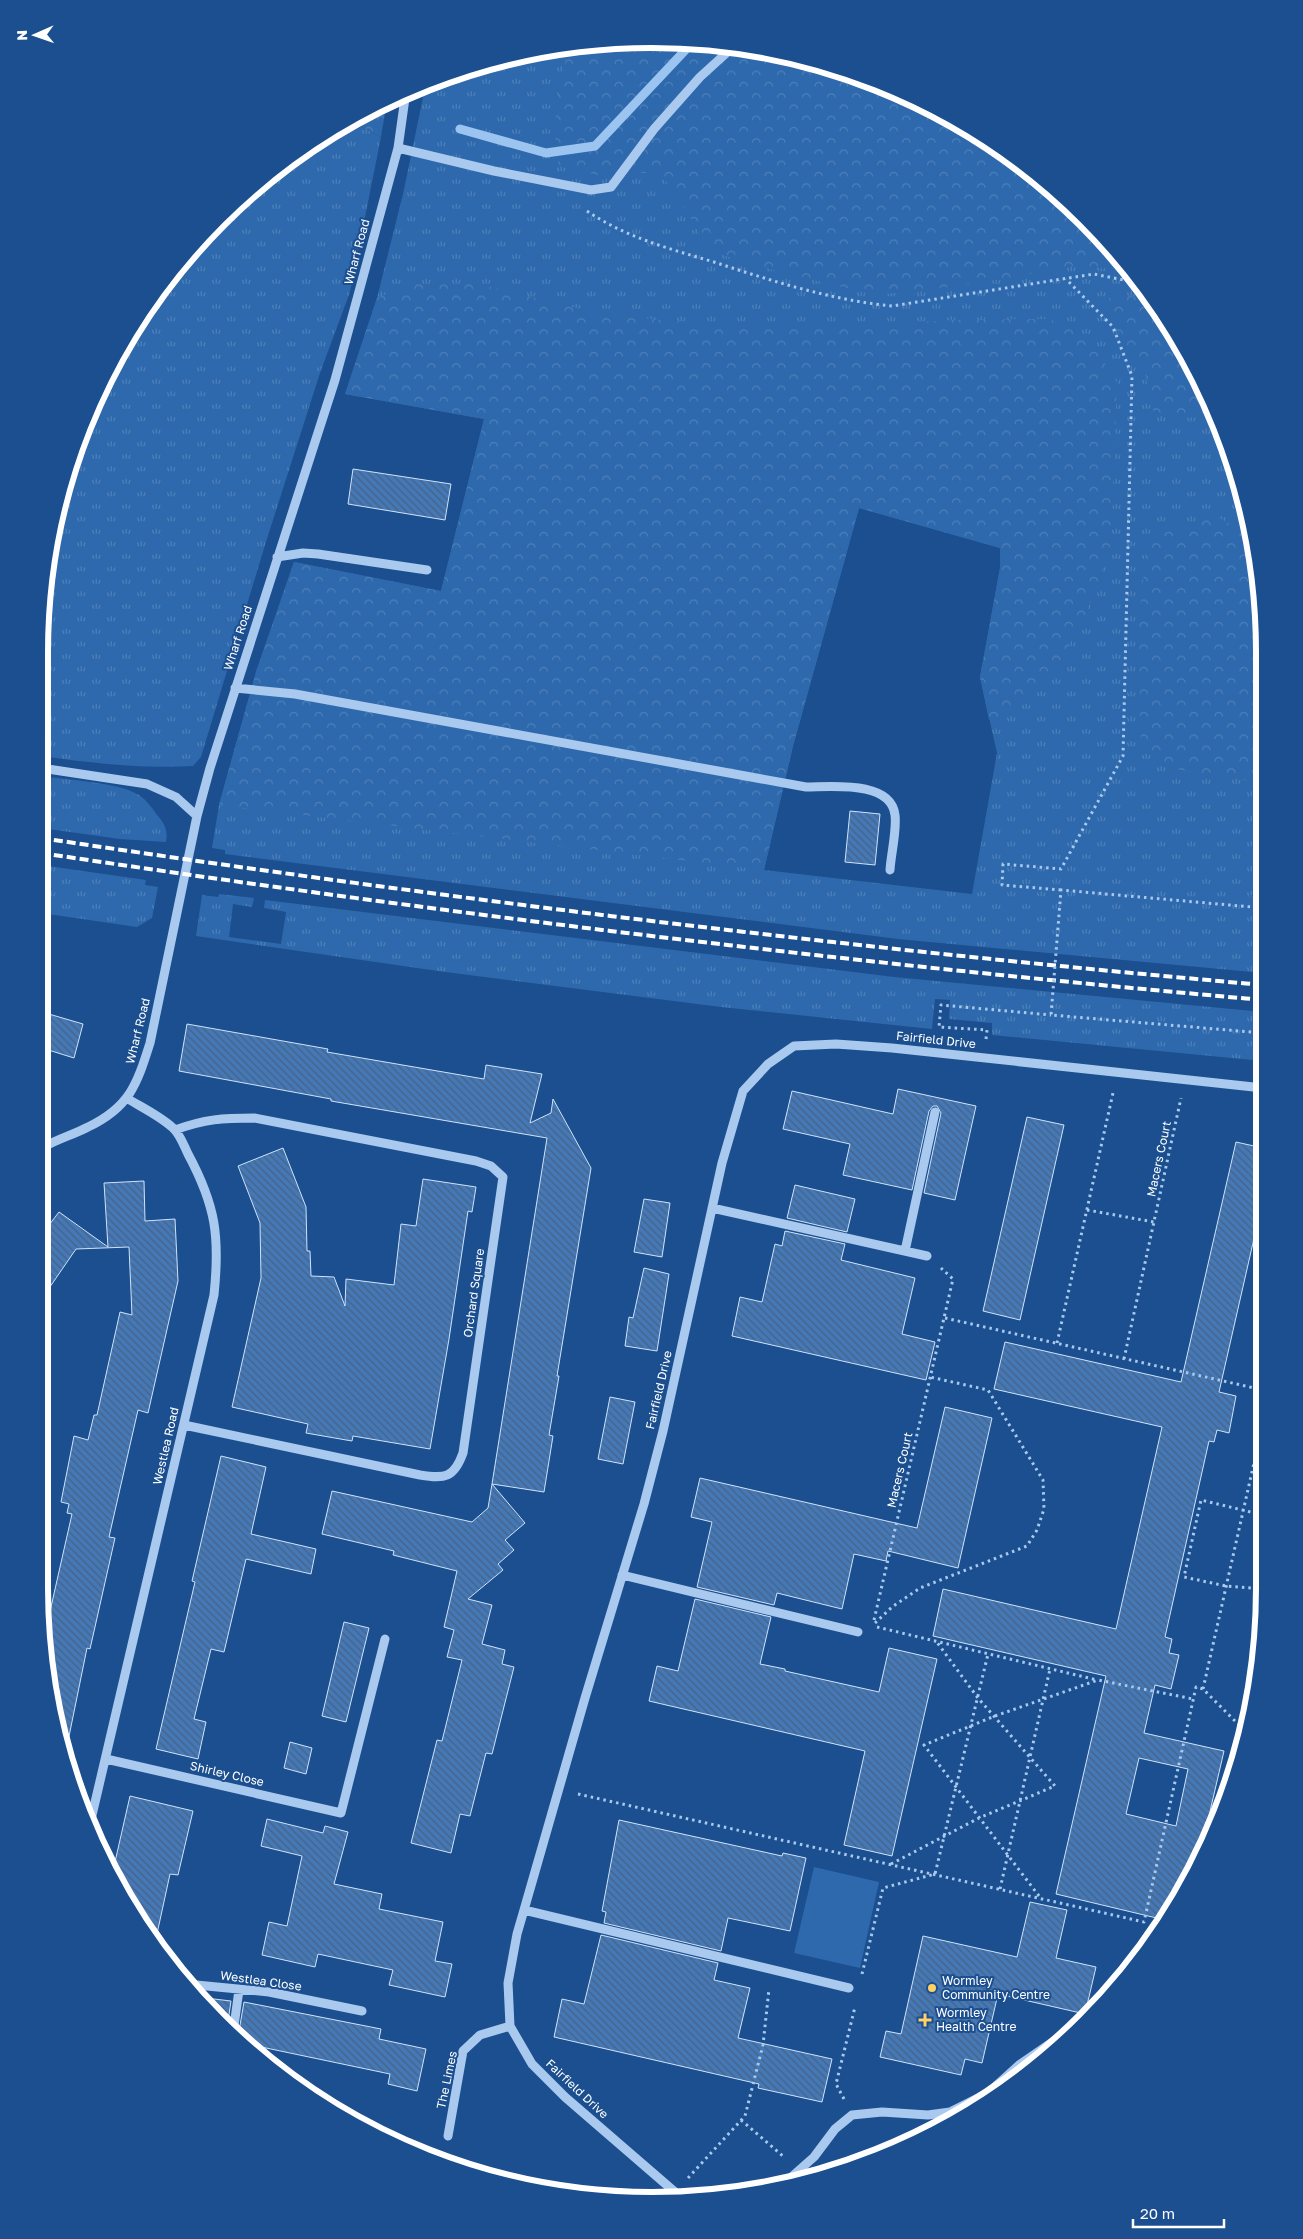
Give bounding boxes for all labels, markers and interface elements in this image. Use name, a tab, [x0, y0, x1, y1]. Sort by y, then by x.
north arrow	[10, 10, 60, 60]
text: N	[13, 30, 30, 41]
street label: Wharf Road	[341, 217, 372, 286]
street label: Wharf Road	[220, 603, 255, 672]
street label: Wharf Road	[122, 996, 153, 1065]
street label: Fairfield Drive	[895, 1028, 977, 1051]
street label: Macers Court	[1143, 1119, 1174, 1198]
street label: Orchard Square	[460, 1247, 487, 1338]
street label: Fairfield Drive	[642, 1349, 675, 1431]
street label: Westlea Road	[149, 1406, 182, 1486]
street label: Macers Court	[884, 1431, 916, 1509]
street label: Shirley Close	[189, 1758, 266, 1789]
street label: Westlea Close	[219, 1967, 303, 1994]
place label: Wormley Community Centre	[942, 1973, 1050, 2002]
marker: Wormley Community Centre	[926, 1982, 938, 1994]
place label: Wormley Health Centre	[936, 2005, 1016, 2034]
marker: Wormley Health Centre	[918, 2013, 932, 2027]
street label: The Limes	[433, 2050, 460, 2110]
street label: Fairfield Drive	[543, 2056, 612, 2121]
scale bar	[1133, 2196, 1224, 2228]
text: 20 m	[1140, 2204, 1175, 2222]

